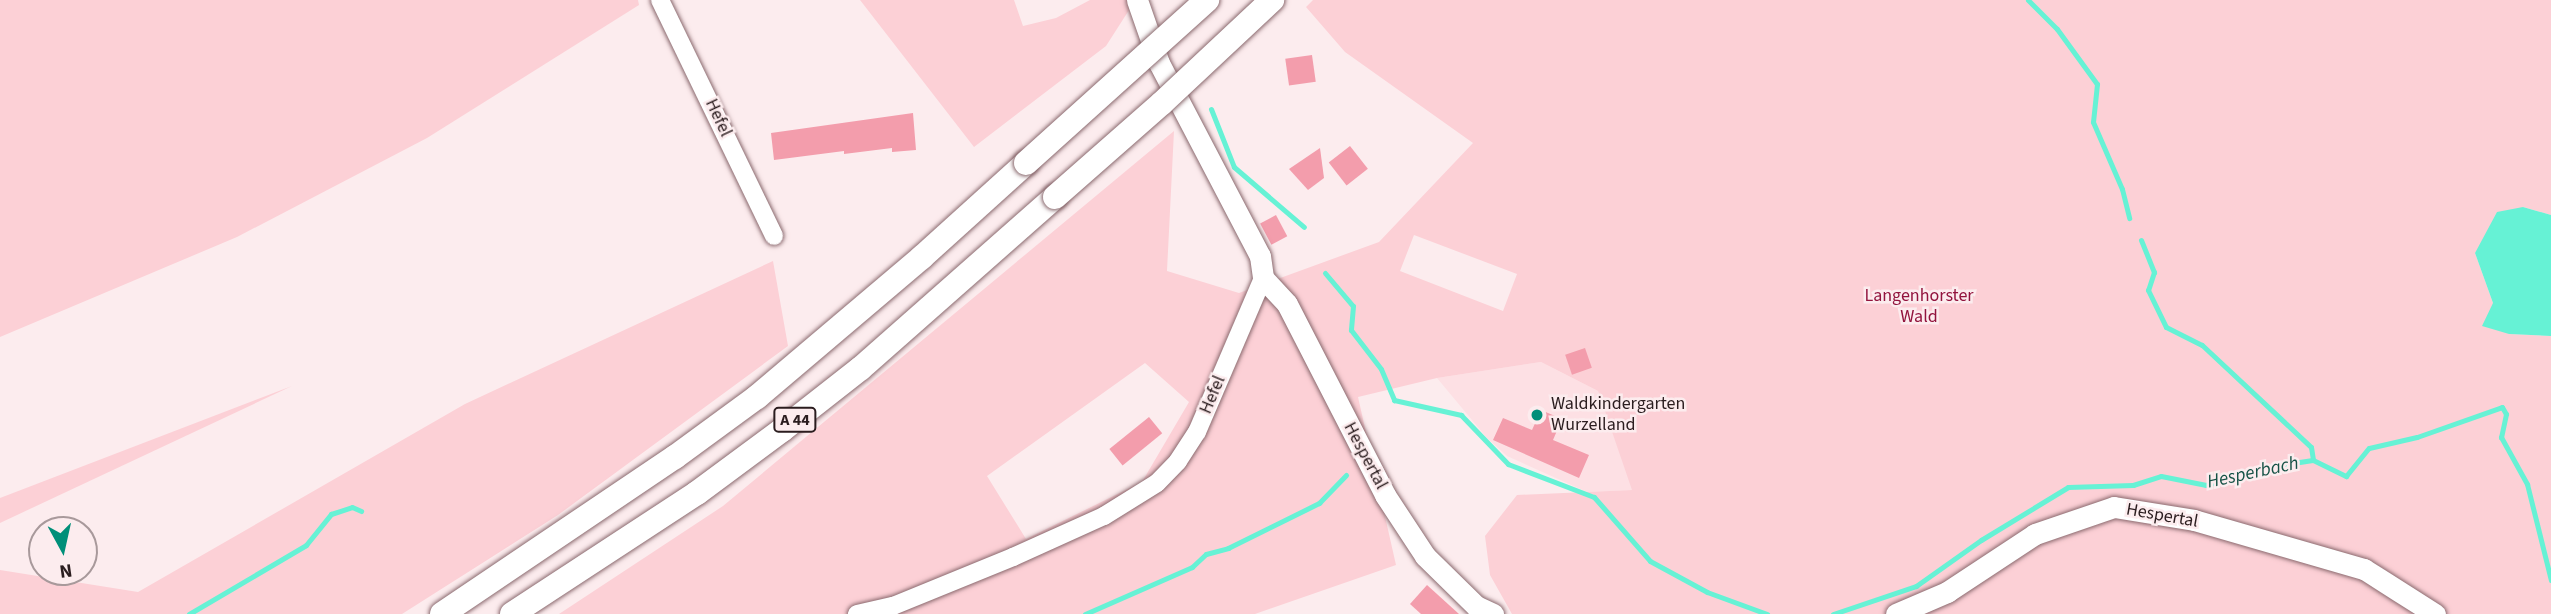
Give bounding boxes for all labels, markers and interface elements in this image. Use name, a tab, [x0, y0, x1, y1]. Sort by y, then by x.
street label: Hefel	[700, 96, 736, 140]
park label: Langenhorster Wald	[1864, 286, 1974, 328]
street label: Hefel	[1195, 373, 1231, 417]
place label: Waldkindergarten Wurzelland	[1551, 394, 1685, 436]
marker: Waldkindergarten Wurzelland	[1529, 407, 1545, 423]
road number: A 44	[772, 408, 818, 432]
street label: Hespertal	[1338, 419, 1392, 493]
water label: Hesperbach	[2205, 452, 2301, 494]
street label: Hespertal	[2124, 499, 2200, 533]
north arrow	[28, 516, 98, 586]
text: N	[58, 556, 74, 585]

